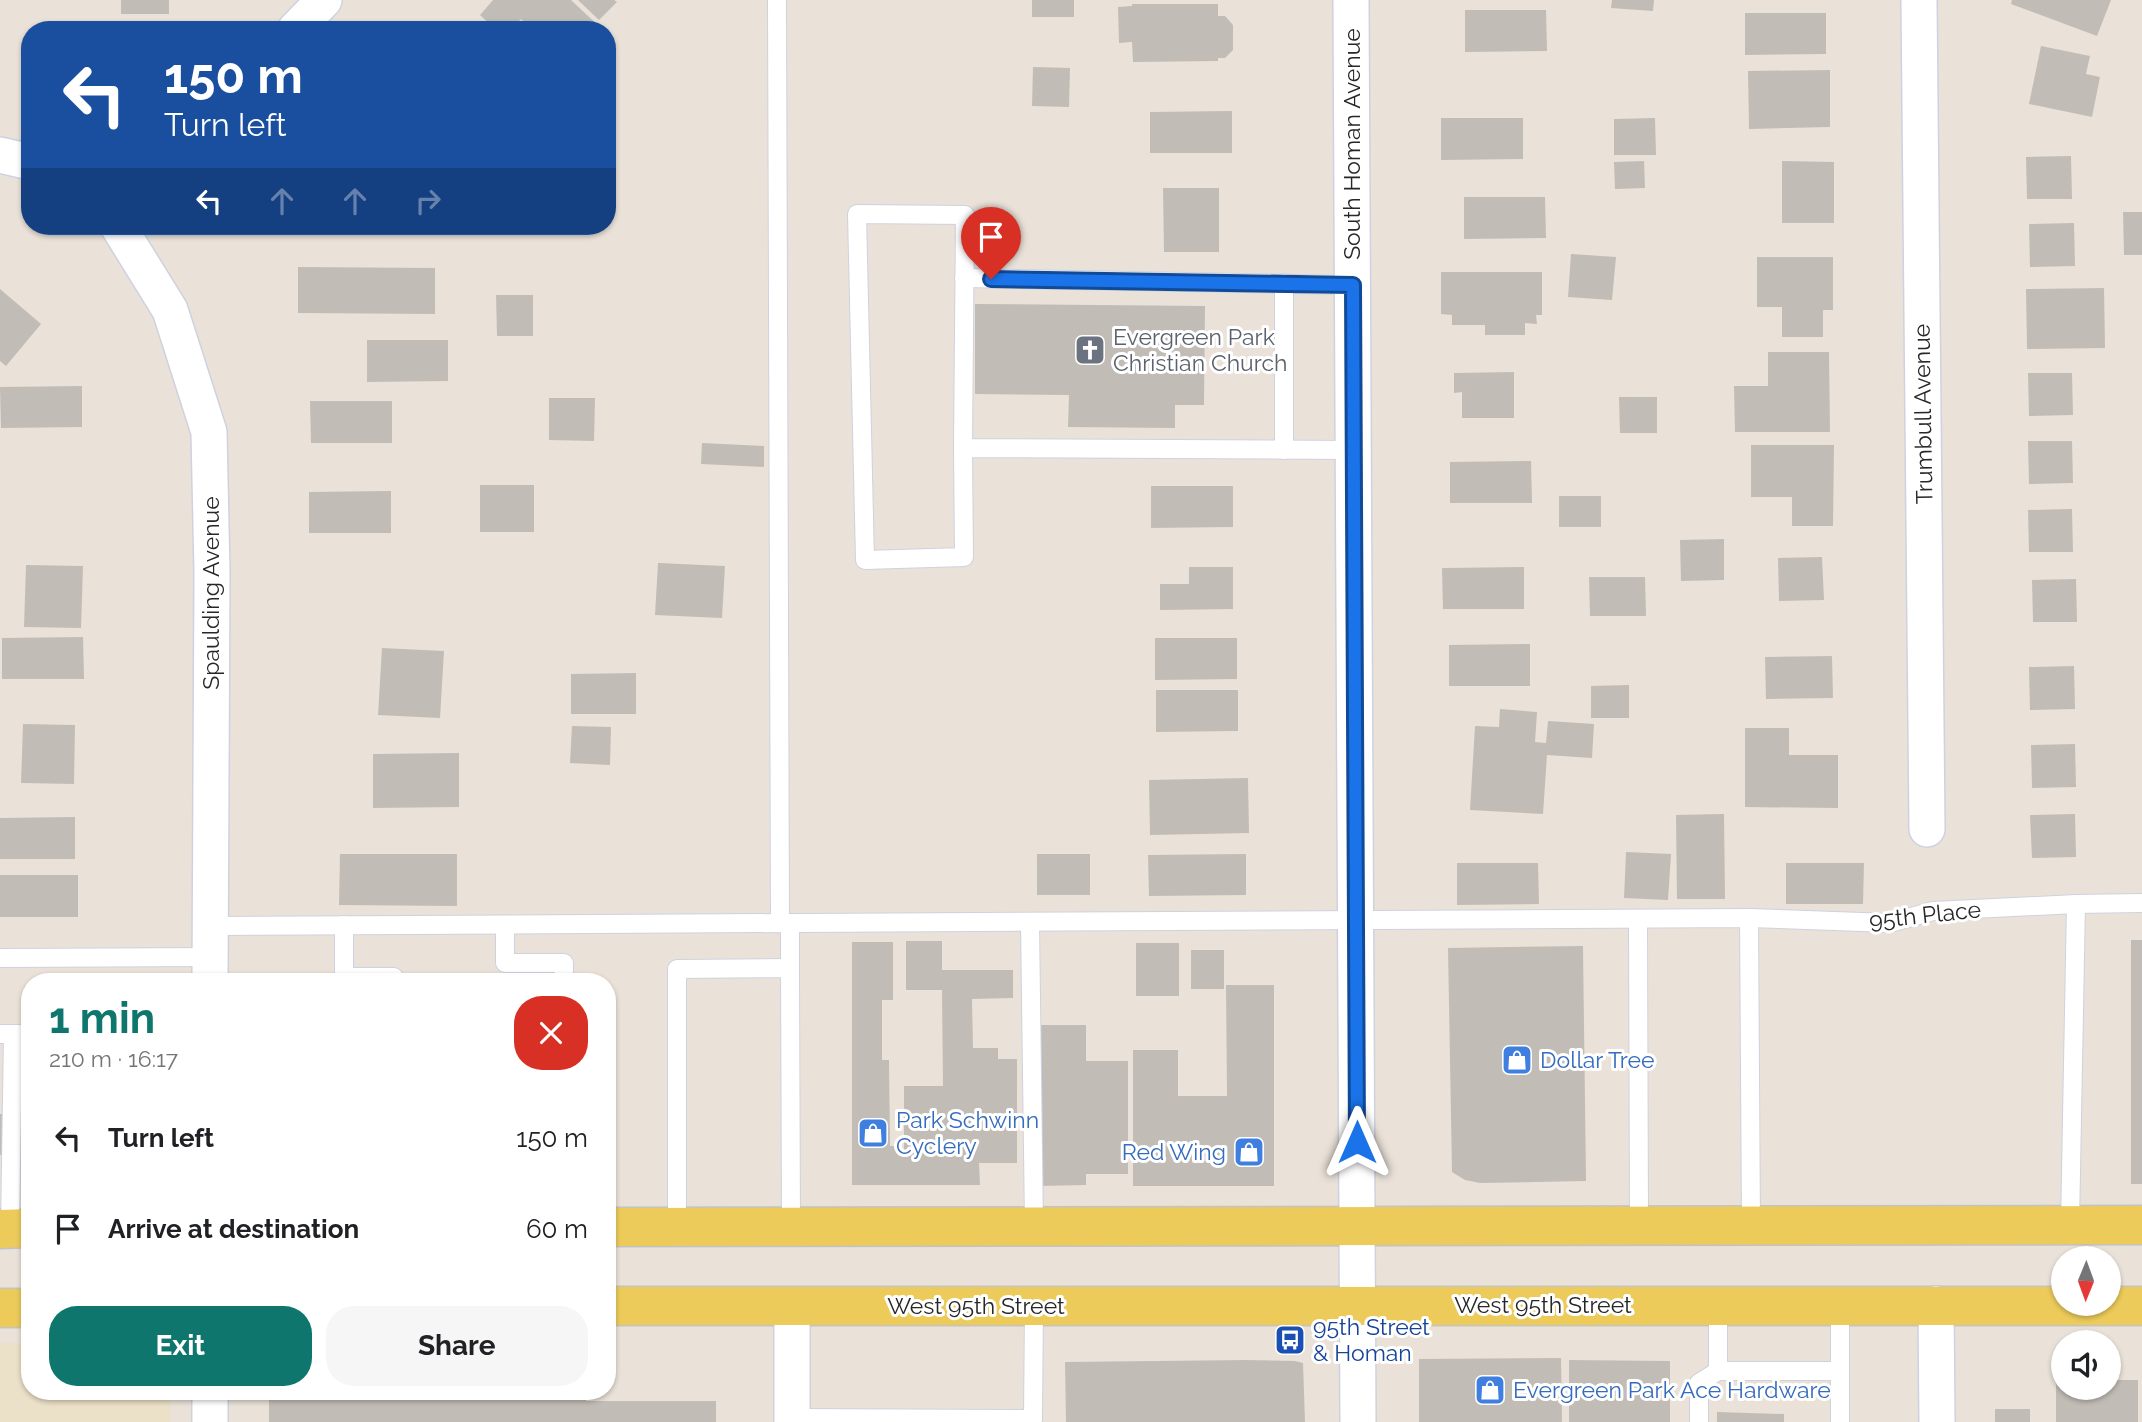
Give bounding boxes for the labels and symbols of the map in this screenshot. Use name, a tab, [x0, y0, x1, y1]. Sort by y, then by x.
street label: South Homan Avenue	[1338, 28, 1365, 260]
pin	[961, 207, 1021, 279]
place label: Evergreen Park Christian Church	[1113, 323, 1288, 376]
street label: Trumbull Avenue	[1907, 324, 1938, 504]
church icon: Evergreen Park Christian Church	[1073, 333, 1107, 367]
street label: Spaulding Avenue	[197, 496, 224, 690]
street label: 95th Place	[1868, 895, 1982, 934]
shop icon: Dollar Tree	[1500, 1043, 1534, 1077]
place label: Dollar Tree	[1540, 1046, 1655, 1073]
position arrow	[1320, 1105, 1394, 1179]
place label: Park Schwinn Cyclery	[896, 1106, 1039, 1159]
shop icon: Park Schwinn Cyclery	[856, 1116, 890, 1150]
shop icon: Red Wing	[1232, 1135, 1266, 1169]
place label: Red Wing	[1122, 1138, 1226, 1165]
north arrow	[2051, 1246, 2121, 1316]
street label: West 95th Street	[1454, 1291, 1632, 1318]
street label: West 95th Street	[887, 1292, 1065, 1319]
place label: 95th Street & Homan	[1313, 1313, 1430, 1366]
bus stop icon: 95th Street & Homan	[1273, 1323, 1307, 1357]
shop icon: Evergreen Park Ace Hardware	[1473, 1373, 1507, 1407]
place label: Evergreen Park Ace Hardware	[1513, 1376, 1831, 1403]

